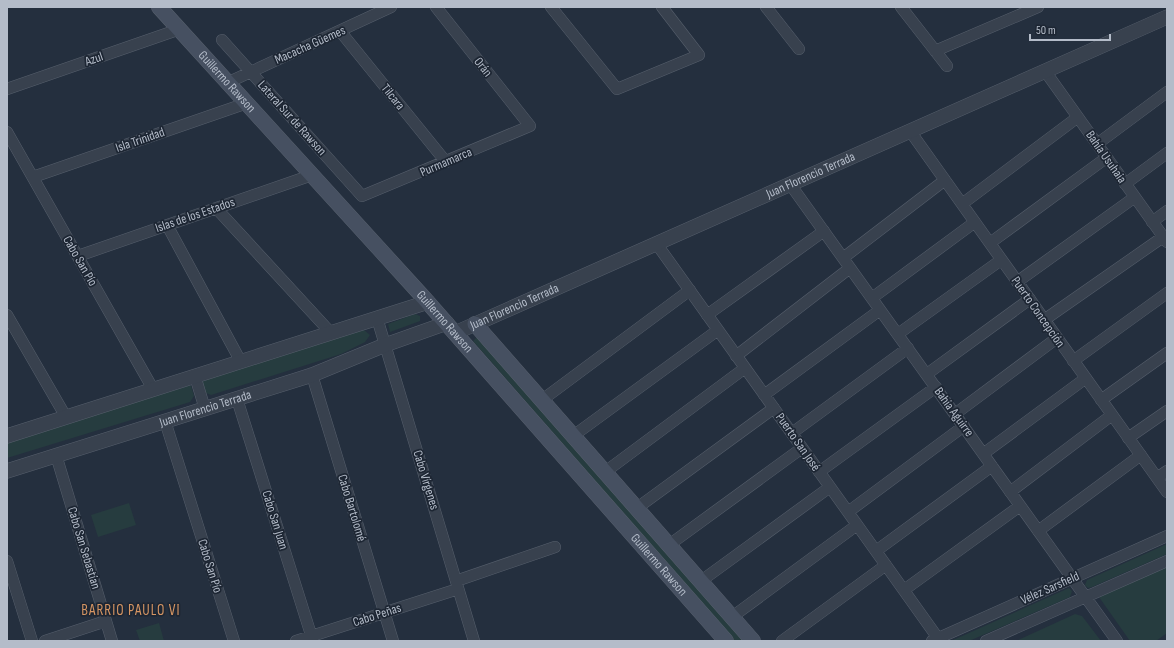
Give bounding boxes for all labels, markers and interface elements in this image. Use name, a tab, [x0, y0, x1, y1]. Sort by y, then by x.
scale bar	[1030, 16, 1110, 42]
street label: Macacha Güemes	[272, 22, 348, 68]
text: 50 m	[1036, 23, 1056, 38]
street label: Azul	[82, 48, 105, 70]
street label: Guillermo Rawson	[195, 48, 259, 116]
street label: Orán	[470, 54, 496, 80]
street label: Lateral Sur de Rawson	[254, 77, 330, 159]
street label: Tilcara	[378, 81, 408, 113]
street label: Isla Trinidad	[113, 124, 167, 156]
street label: Bahía Usuhaia	[1082, 128, 1130, 186]
street label: Purmamarca	[418, 144, 474, 180]
street label: Juan Florencio Terrada	[763, 149, 857, 202]
street label: Islas de los Estados	[153, 194, 237, 236]
street label: Cabo San Pío	[59, 233, 101, 289]
street label: Puerto Concepción	[1008, 273, 1068, 351]
street label: Juan Florencio Terrada	[467, 280, 561, 334]
street label: Guillermo Rawson	[413, 287, 476, 356]
street label: Bahía Aguirre	[931, 384, 977, 440]
street label: Juan Florencio Terrada	[157, 387, 253, 431]
street label: Puerto San José	[772, 410, 824, 474]
street label: Cabo Vírgenes	[409, 448, 443, 512]
street label: Cabo Bartolomé	[334, 473, 370, 543]
street label: Cabo San Juan	[258, 489, 292, 551]
street label: Cabo San Sebastían	[64, 505, 104, 591]
street label: Guillermo Rawson	[627, 530, 691, 599]
street label: Cabo San Pío	[194, 537, 226, 595]
street label: Vélez Sarsfield	[1018, 568, 1082, 608]
street label: Cabo Peñas	[351, 600, 404, 630]
district label: BARRIO PAULO VI	[81, 601, 181, 620]

